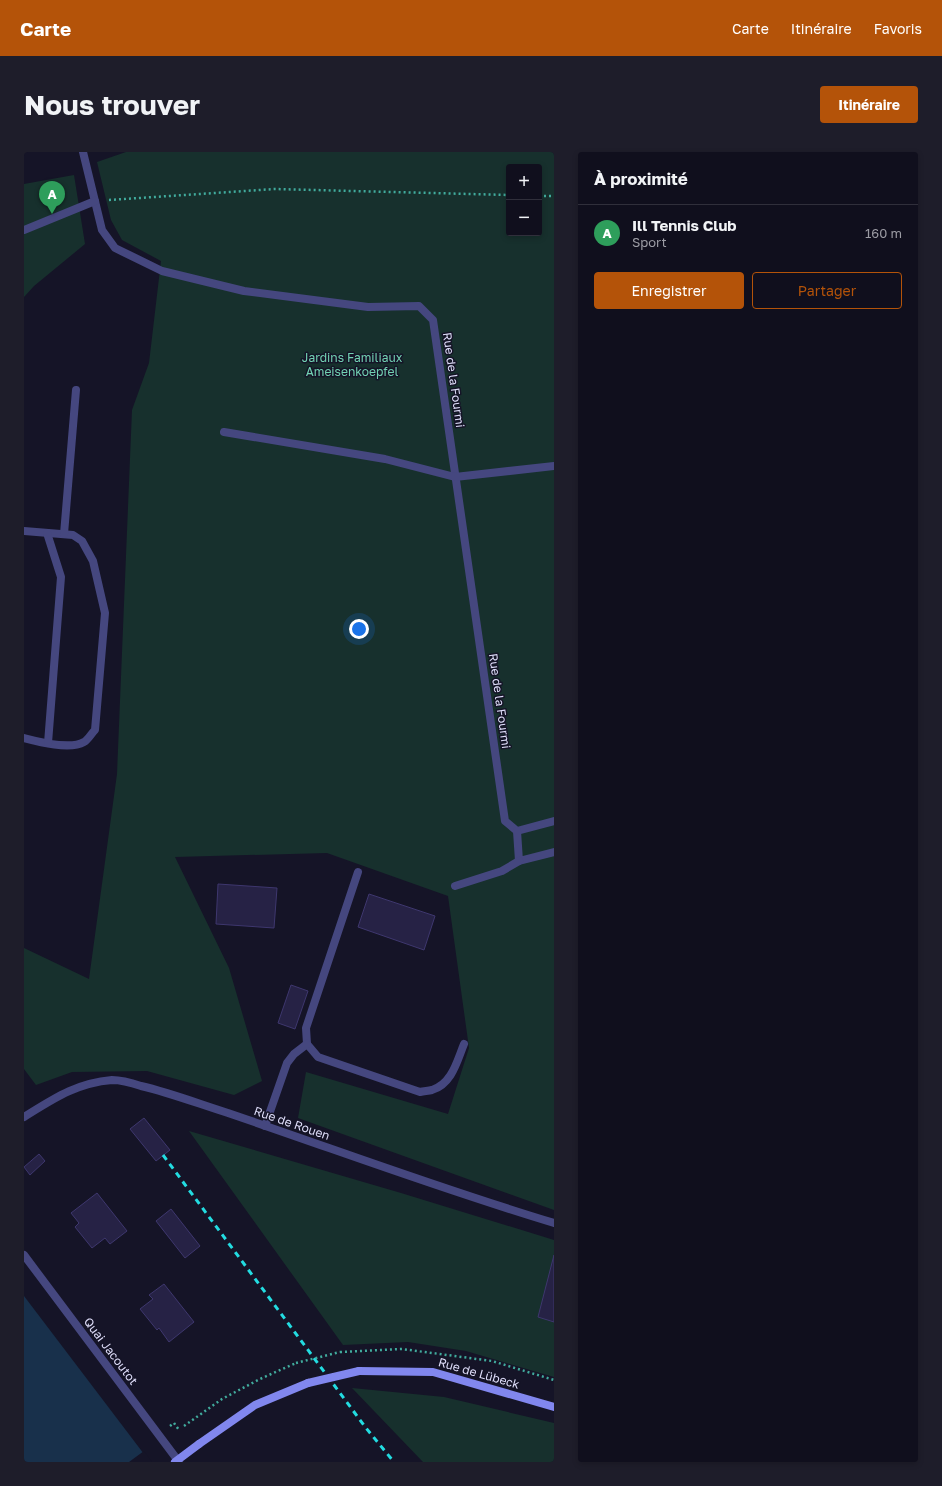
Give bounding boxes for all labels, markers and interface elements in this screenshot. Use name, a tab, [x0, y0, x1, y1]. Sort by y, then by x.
text: Carte	[20, 17, 71, 40]
text: Carte	[732, 20, 769, 37]
text: Itinéraire	[791, 20, 852, 37]
text: Favoris	[874, 20, 922, 37]
button: Itinéraire	[820, 86, 918, 123]
text: Nous trouver	[24, 88, 200, 121]
map controls	[506, 164, 542, 236]
button: +	[506, 164, 542, 200]
text: À proximité	[594, 168, 688, 189]
pin: A	[39, 181, 65, 214]
button: −	[506, 200, 542, 236]
text: Ill Tennis Club	[632, 216, 737, 234]
text: A	[602, 225, 612, 241]
text: 160 m	[865, 225, 902, 241]
text: Sport	[632, 234, 667, 250]
button: Enregistrer	[594, 272, 744, 309]
button: Partager	[752, 272, 902, 309]
street label: Rue de la Fourmi	[440, 331, 468, 429]
park label: Jardins Familiaux Ameisenkoepfel	[302, 350, 403, 379]
your location	[349, 619, 369, 639]
street label: Rue de la Fourmi	[486, 652, 514, 750]
street label: Rue de Rouen	[252, 1103, 332, 1143]
street label: Quai Jacoutot	[81, 1314, 141, 1388]
street label: Rue de Lübeck	[437, 1354, 522, 1392]

